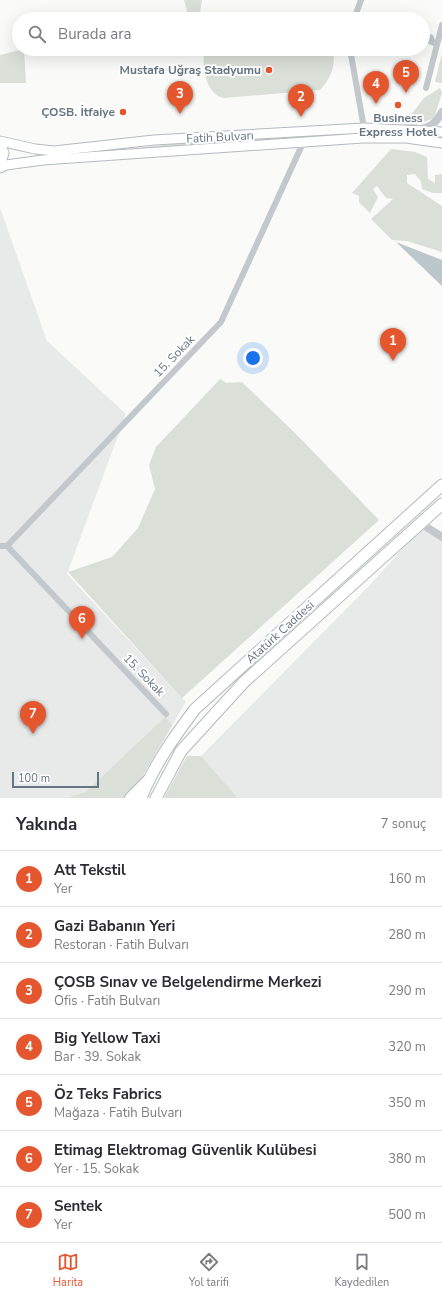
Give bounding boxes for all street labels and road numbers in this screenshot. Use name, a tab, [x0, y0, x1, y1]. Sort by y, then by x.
street label: Fatih Bulvarı	[186, 127, 254, 147]
street label: 15. Sokak	[150, 331, 199, 380]
street label: Atatürk Caddesi	[242, 597, 318, 667]
street label: 15. Sokak	[120, 651, 169, 700]

